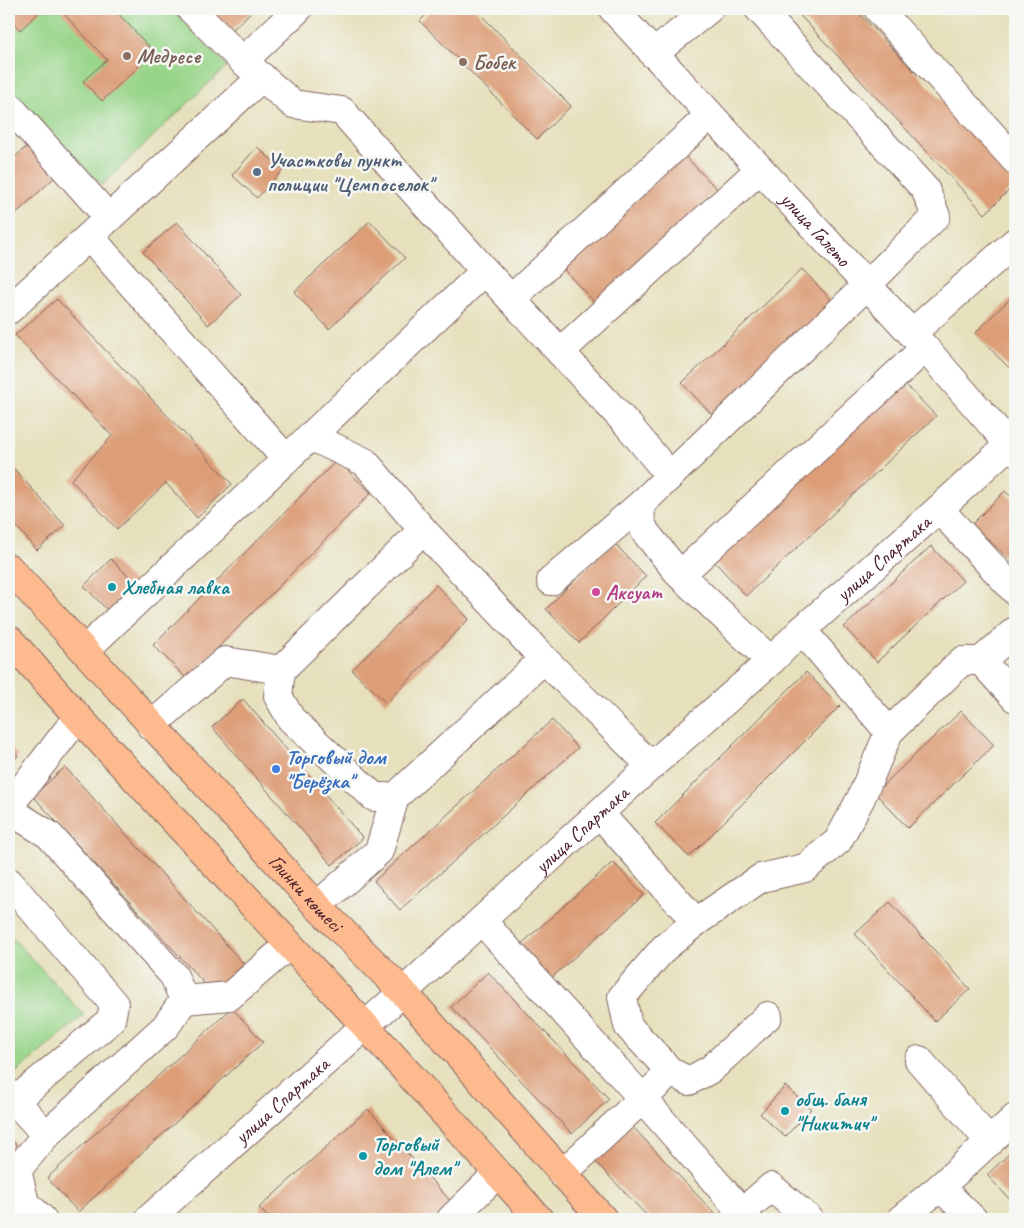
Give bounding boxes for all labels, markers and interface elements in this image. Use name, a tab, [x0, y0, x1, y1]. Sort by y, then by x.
place label: Медресе	[137, 43, 202, 69]
place label: Бобек	[473, 49, 517, 75]
marker: Медресе	[121, 50, 133, 62]
marker: Бобек	[457, 56, 469, 68]
place label: Участковы пункт полиции "Цемпоселок"	[267, 147, 438, 197]
marker: Участковы пункт полиции "Цемпоселок"	[251, 166, 263, 178]
street label: улица Галето	[773, 185, 857, 273]
street label: улица Спартака	[829, 508, 938, 608]
place label: Хлебная лавка	[122, 574, 231, 600]
place label: Аксуат	[606, 579, 664, 605]
marker: Хлебная лавка	[106, 581, 118, 593]
marker: Аксуат	[590, 586, 602, 598]
place label: Торговый дом "Берёзка"	[286, 744, 387, 795]
marker: Торговый дом "Берёзка"	[270, 763, 282, 775]
street label: улица Спартака	[527, 778, 636, 880]
street label: Глинки көшесі	[263, 849, 350, 939]
street label: улица Спартака	[228, 1050, 336, 1151]
place label: общ. баня "Никитич"	[795, 1086, 878, 1136]
marker: общ. баня "Никитич"	[779, 1105, 791, 1117]
place label: Торговый дом "Алем"	[373, 1131, 461, 1181]
marker: Торговый дом "Алем"	[357, 1150, 369, 1162]

